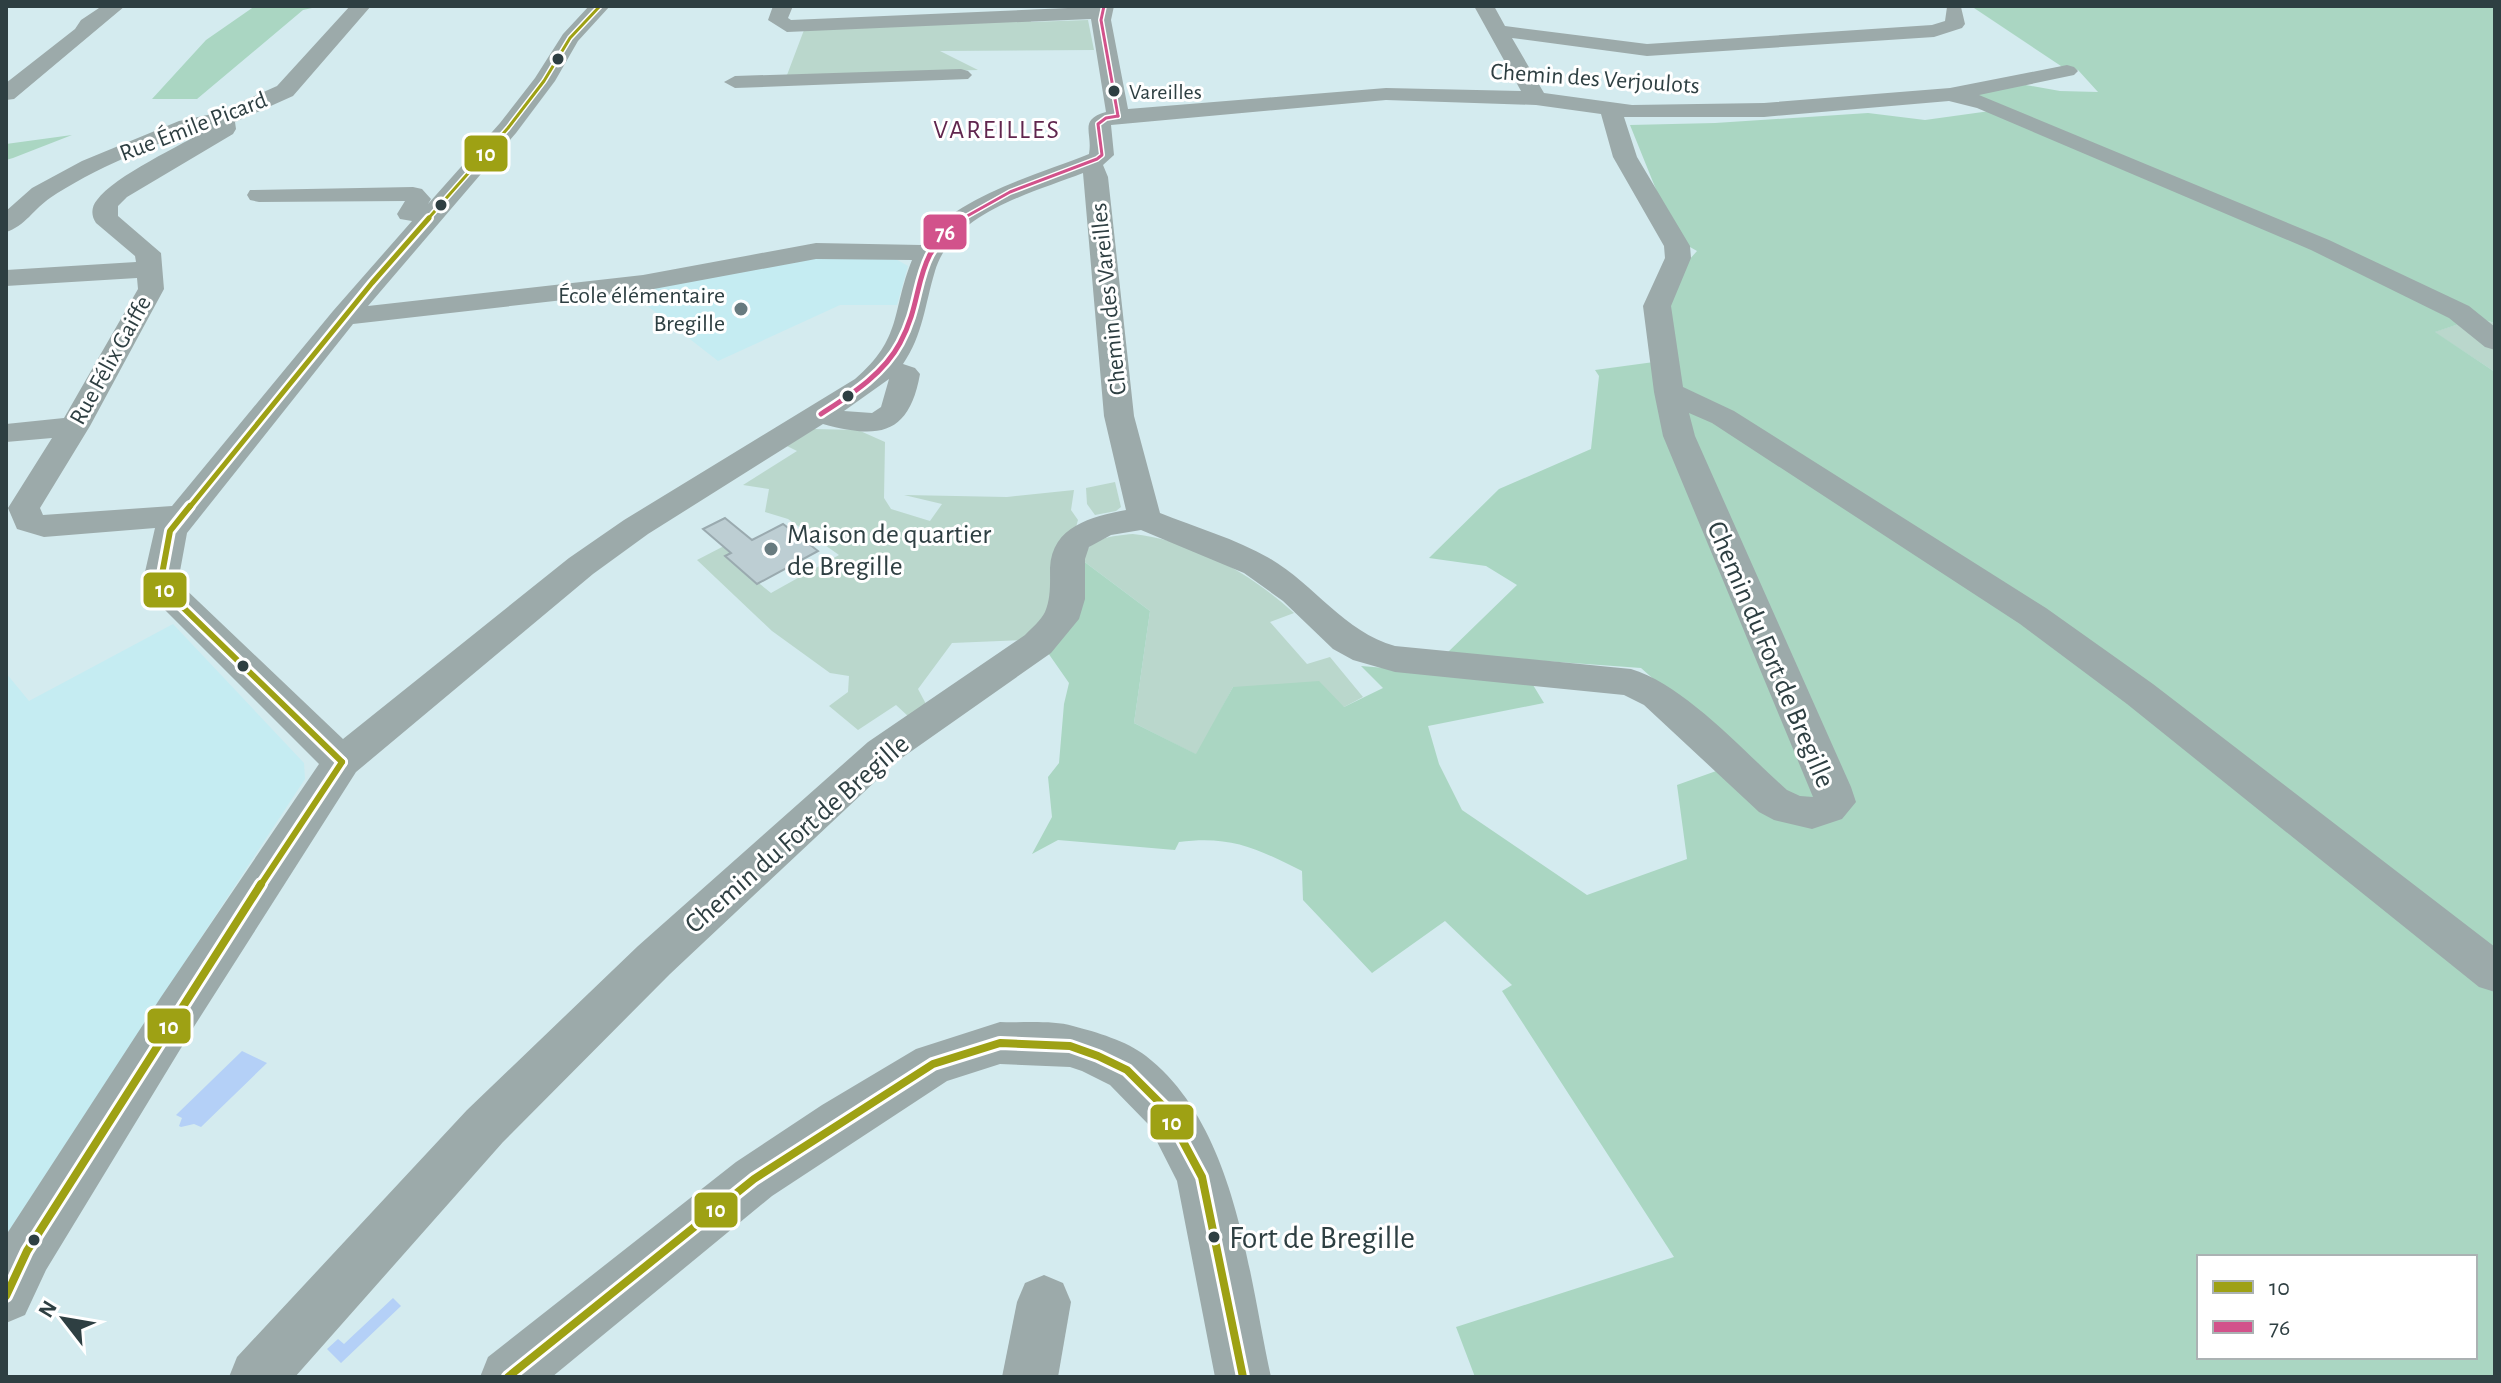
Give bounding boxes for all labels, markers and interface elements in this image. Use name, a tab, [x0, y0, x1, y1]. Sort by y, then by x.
unlabelled marker	[550, 51, 566, 67]
street label: Chemin des Verjoulots	[1490, 60, 1700, 98]
place label: Vareilles	[1129, 81, 1202, 103]
marker: Vareilles	[1106, 83, 1122, 99]
street label: Rue Émile Picard	[116, 86, 270, 166]
district label: VAREILLES	[933, 117, 1061, 143]
line badge: 10	[463, 134, 509, 173]
text: 10	[476, 143, 496, 165]
unlabelled marker	[433, 197, 449, 213]
street label: Chemin des Vareilles	[1087, 202, 1131, 396]
line badge: 76	[922, 213, 968, 251]
text: 76	[935, 222, 955, 244]
place label: École élémentaire Bregille	[558, 282, 725, 336]
street label: Rue Félix Gaiffe	[66, 292, 156, 429]
marker: École élémentaire Bregille	[732, 300, 750, 318]
unlabelled marker	[840, 388, 856, 404]
street label: Chemin du Fort de Bregille	[1701, 517, 1839, 792]
place label: Maison de quartier de Bregille	[787, 521, 991, 581]
marker: Maison de quartier de Bregille	[762, 540, 780, 558]
line badge: 10	[142, 571, 188, 609]
text: 10	[155, 579, 175, 601]
unlabelled marker	[235, 658, 251, 674]
street label: Chemin du Fort de Bregille	[680, 730, 915, 939]
line badge: 10	[146, 1007, 192, 1045]
text: 10	[159, 1016, 179, 1038]
line badge: 10	[1149, 1103, 1195, 1141]
text: 10	[1162, 1112, 1182, 1134]
line badge: 10	[693, 1191, 739, 1229]
text: 10	[706, 1199, 726, 1221]
place label: Fort de Bregille	[1229, 1222, 1415, 1254]
marker: Fort de Bregille	[1206, 1229, 1222, 1245]
unlabelled marker	[26, 1232, 42, 1248]
legend	[2197, 1255, 2477, 1359]
text: 10	[2269, 1276, 2290, 1300]
north arrow	[24, 1279, 104, 1359]
text: N	[34, 1297, 61, 1321]
text: 76	[2269, 1316, 2290, 1340]

